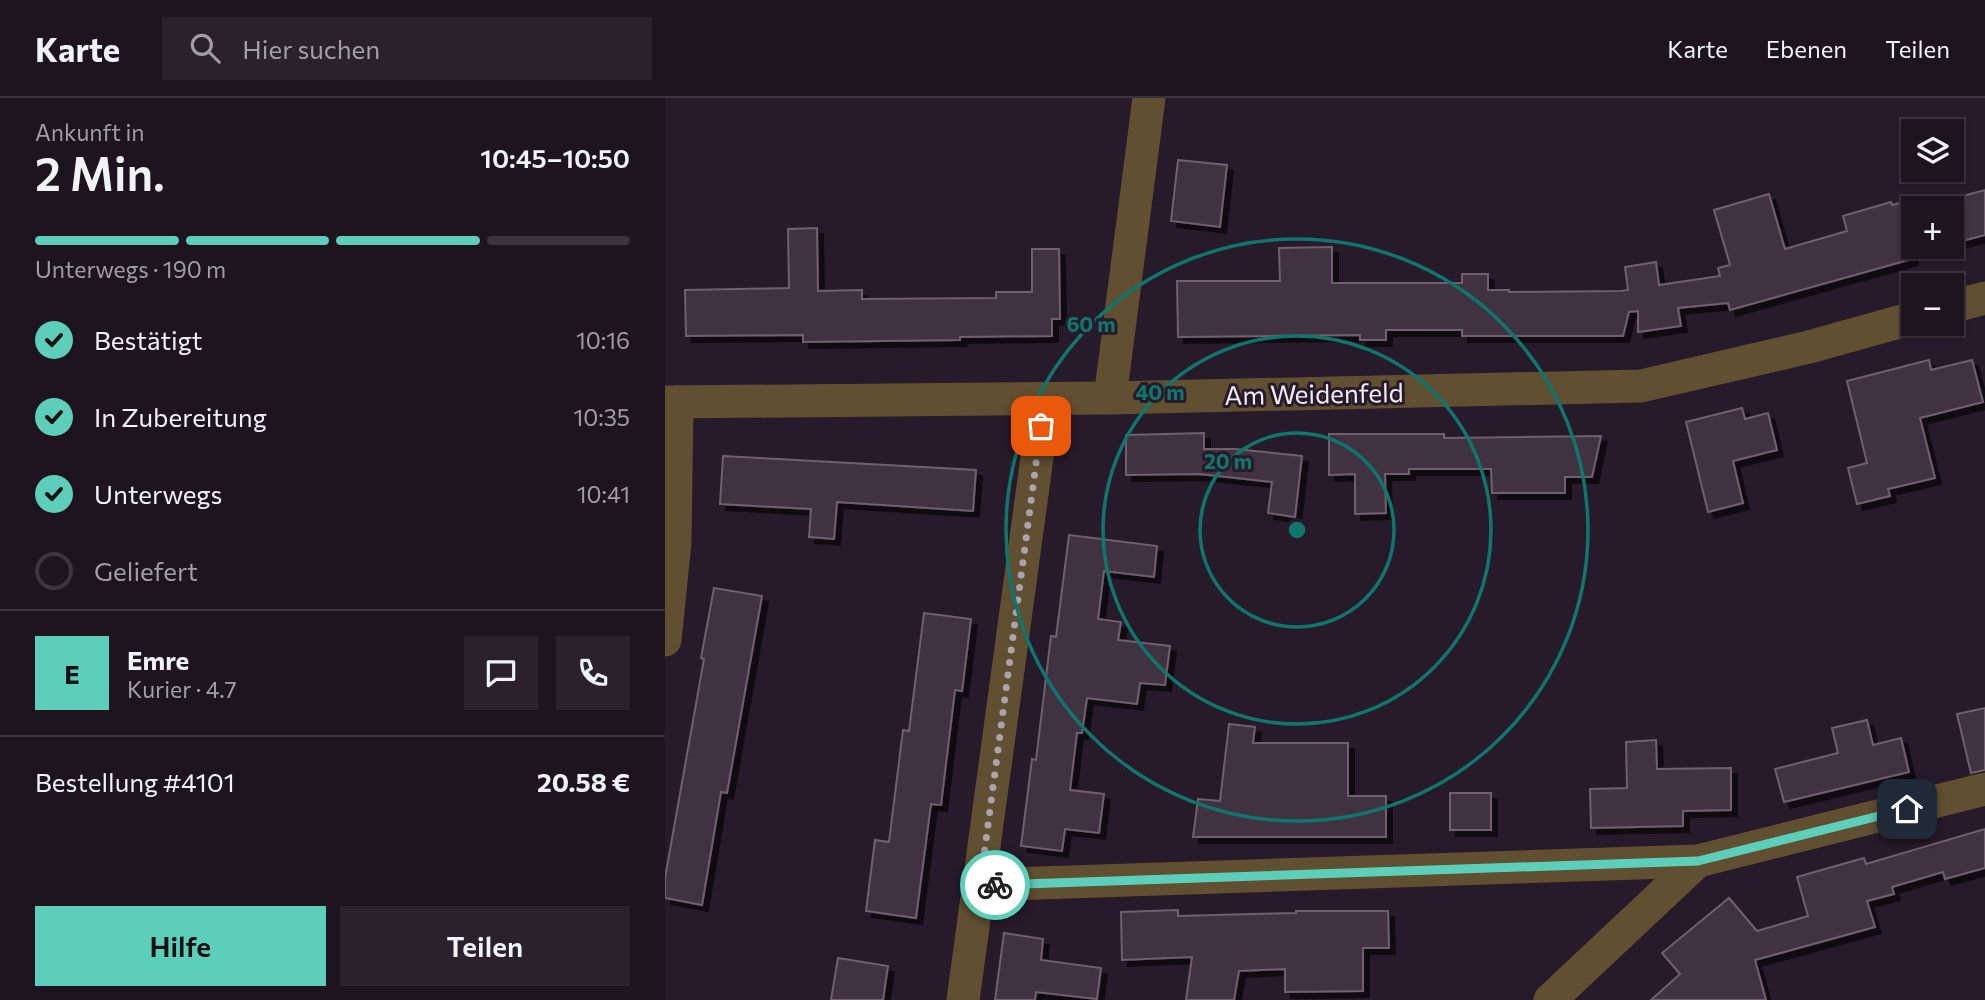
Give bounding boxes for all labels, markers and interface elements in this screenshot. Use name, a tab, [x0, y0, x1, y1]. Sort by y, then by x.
search box	[162, 17, 652, 80]
text: Karte	[35, 28, 120, 69]
icon: search	[186, 29, 224, 67]
text: Hier suchen	[242, 33, 380, 64]
text: Karte	[1667, 34, 1728, 63]
text: Ebenen	[1766, 34, 1847, 63]
text: Teilen	[1885, 34, 1950, 63]
text: Ankunft in	[35, 118, 145, 146]
map controls	[1901, 119, 1964, 336]
button: layers	[1901, 119, 1964, 182]
text: 10:45–10:50	[480, 142, 630, 173]
text: 2 Min.	[35, 144, 165, 200]
button: +	[1901, 196, 1964, 259]
text: Unterwegs · 190 m	[35, 255, 226, 283]
button: −	[1901, 273, 1964, 336]
text: 60 m	[1066, 311, 1116, 336]
icon: check	[35, 321, 73, 359]
text: Bestätigt	[94, 324, 203, 355]
text: 10:16	[576, 326, 630, 354]
street label: Am Weidenfeld	[1224, 376, 1404, 410]
text: 40 m	[1135, 379, 1185, 404]
pin	[1011, 396, 1071, 456]
icon: check	[35, 398, 73, 436]
text: In Zubereitung	[94, 401, 267, 432]
text: 10:35	[573, 403, 630, 431]
icon: bag	[1022, 407, 1060, 445]
text: 20 m	[1204, 448, 1252, 473]
icon: check	[35, 475, 73, 513]
text: Unterwegs	[94, 478, 222, 509]
text: 10:41	[577, 480, 630, 508]
centre of rings	[1285, 518, 1309, 542]
text: Geliefert	[94, 555, 198, 586]
button: chat	[464, 636, 538, 710]
button: phone	[556, 636, 630, 710]
text: Emre	[127, 644, 189, 675]
text: E	[64, 658, 80, 689]
text: Kurier · 4.7	[127, 675, 237, 703]
text: Bestellung #4101	[35, 766, 235, 797]
text: 20.58 €	[537, 766, 630, 797]
pin	[1877, 779, 1937, 839]
icon: home	[1888, 790, 1926, 828]
courier	[960, 850, 1030, 920]
icon: bike	[976, 866, 1014, 904]
button: Hilfe	[35, 906, 326, 986]
button: Teilen	[340, 906, 630, 986]

